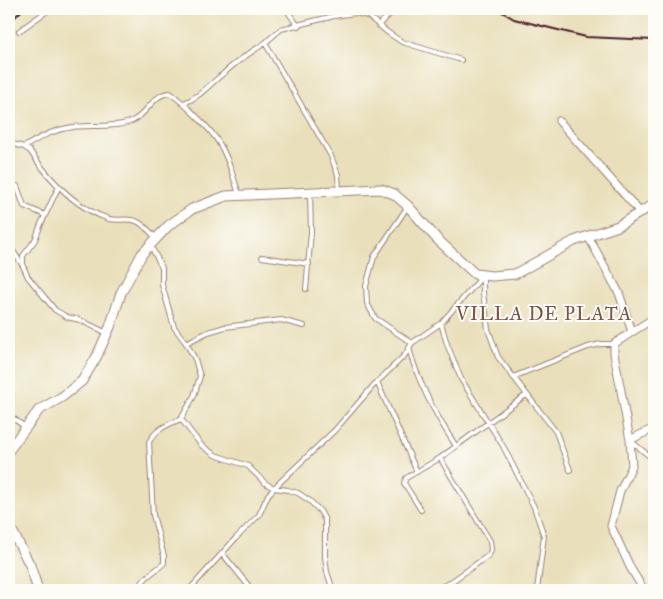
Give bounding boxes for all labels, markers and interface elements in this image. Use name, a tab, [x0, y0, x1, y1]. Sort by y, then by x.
district label: VILLA DE PLATA	[455, 302, 632, 325]

